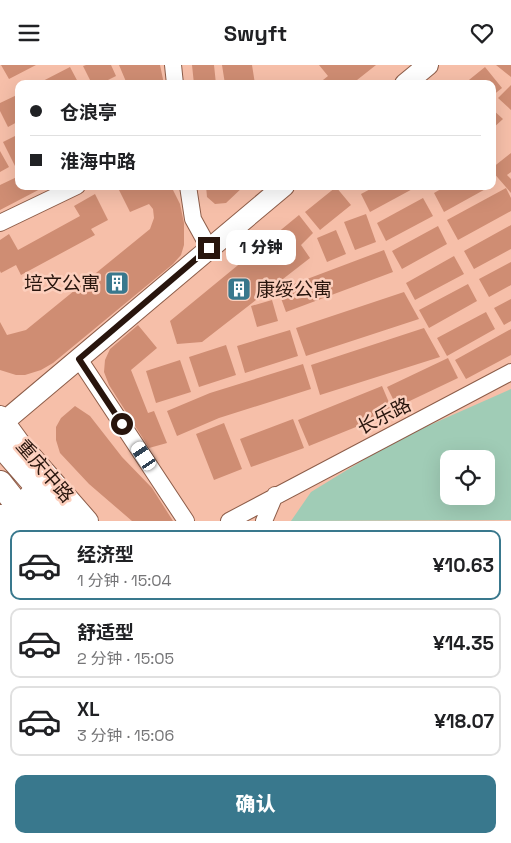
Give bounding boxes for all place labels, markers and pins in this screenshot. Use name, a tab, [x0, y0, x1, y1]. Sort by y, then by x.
building icon: 培文公寓	[104, 270, 130, 296]
place label: 培文公寓	[24, 271, 100, 296]
building icon: 康绥公寓	[226, 276, 252, 302]
place label: 康绥公寓	[256, 277, 332, 302]

